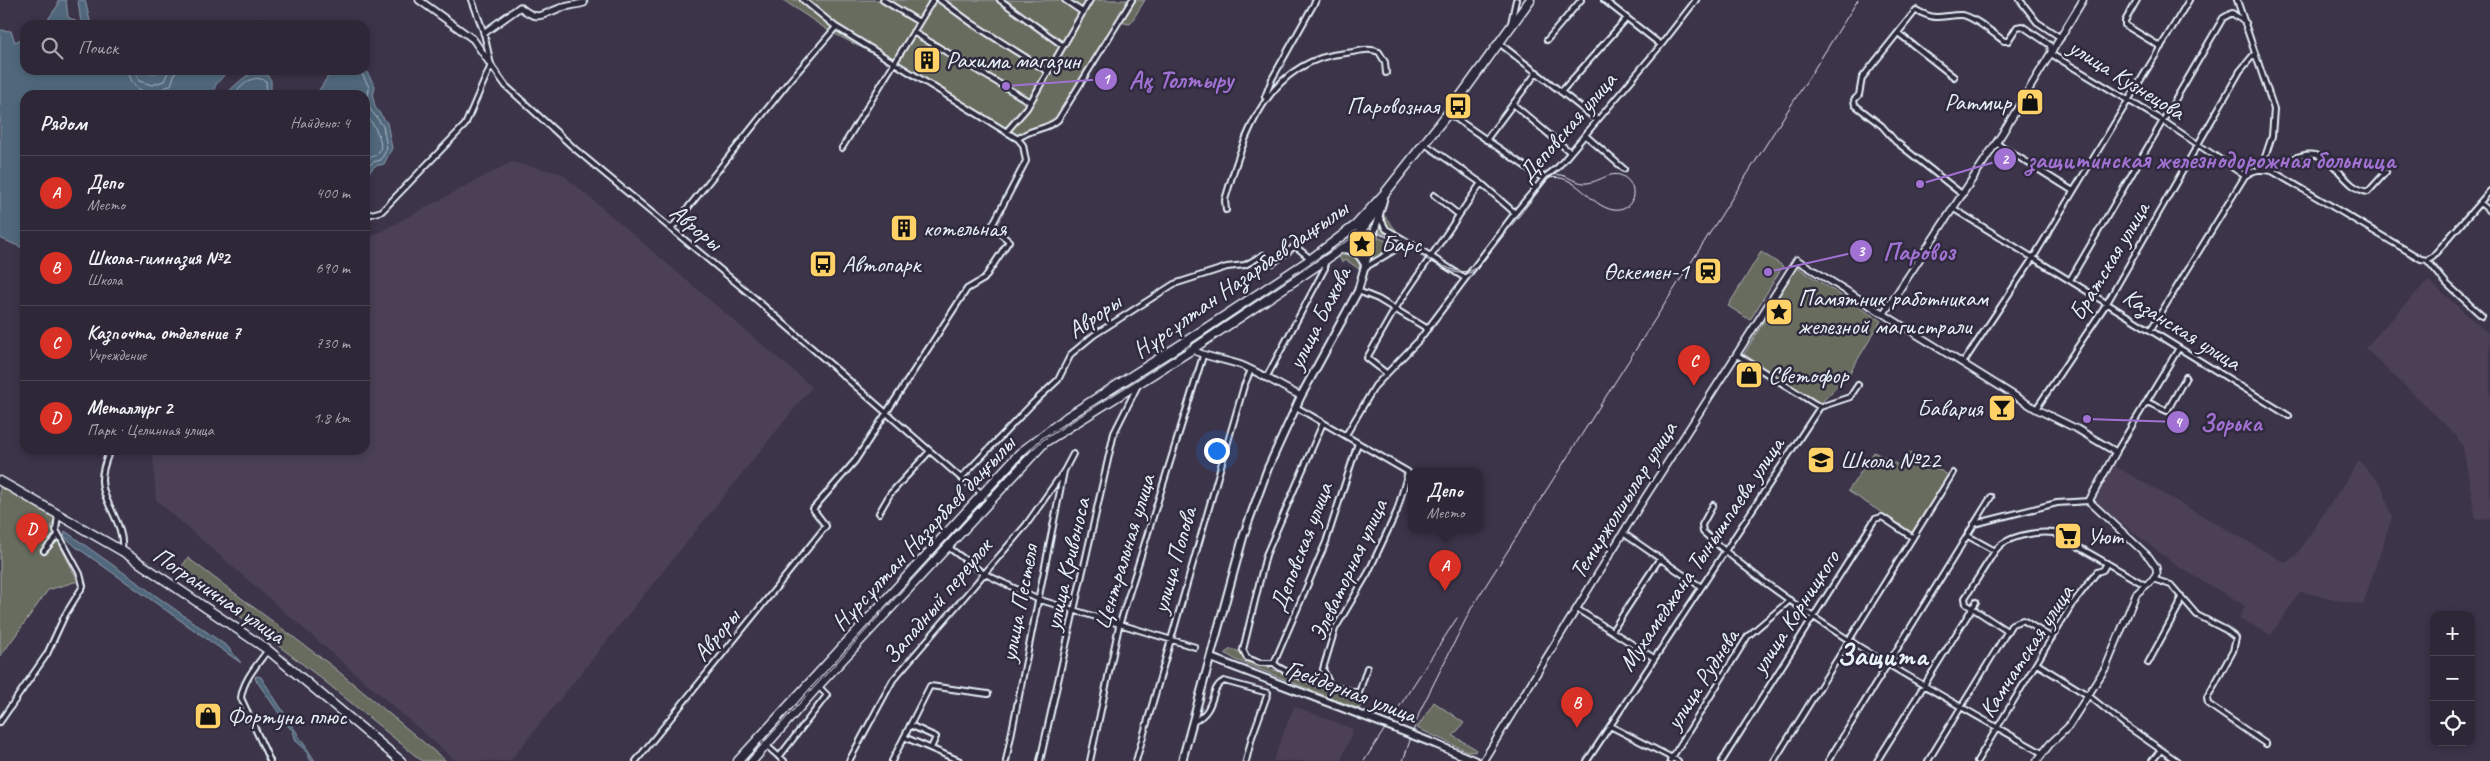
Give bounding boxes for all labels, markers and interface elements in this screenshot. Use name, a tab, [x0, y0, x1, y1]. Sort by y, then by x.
search box	[20, 20, 370, 75]
street label: улица Кузнецова	[2062, 30, 2192, 127]
icon: search	[38, 34, 66, 62]
text: Поиск	[78, 36, 118, 60]
building icon: Рахима магазин	[912, 45, 942, 75]
place label: Рахима магазин	[946, 45, 1082, 75]
callout: Ақ Толтыру	[1094, 59, 1243, 99]
text: Ақ Толтыру	[1129, 64, 1236, 96]
street label: Деповская улица	[1511, 65, 1624, 188]
text: 1	[1103, 70, 1112, 89]
place label: Ратмир	[1944, 87, 2013, 117]
shop icon: Ратмир	[2015, 87, 2045, 117]
place label: Паровозная	[1347, 91, 1441, 121]
bus stop icon: Паровозная	[1443, 91, 1473, 121]
text: Рядом	[40, 110, 87, 136]
text: Найдено: 4	[290, 113, 350, 133]
callout: защитинская железнодорожная больница	[1992, 139, 2404, 179]
text: защитинская железнодорожная больница	[2024, 144, 2397, 176]
text: 2	[2002, 150, 2010, 169]
text: Депо	[87, 171, 123, 195]
text: A	[52, 183, 60, 203]
text: 400 m	[316, 183, 350, 203]
street label: Нұрсұлтан Назарбаев даңғылы	[1127, 192, 1356, 366]
street label: Братская улица	[2062, 194, 2157, 326]
text: Место	[87, 195, 125, 215]
street label: Авроры	[664, 197, 730, 259]
building icon: котельная	[889, 213, 919, 243]
place label: котельная	[923, 213, 1008, 243]
place icon: Барс	[1347, 229, 1377, 259]
place label: Барс	[1381, 229, 1423, 259]
callout: Паровоз	[1848, 231, 1965, 271]
text: Паровоз	[1883, 236, 1957, 268]
text: 3	[1858, 242, 1866, 261]
text: Школа-гимназия №2	[87, 246, 230, 270]
bus stop icon: Автопарк	[808, 249, 838, 279]
place label: Автопарк	[842, 249, 922, 279]
place label: Өскемен-1	[1603, 256, 1690, 286]
station icon: Өскемен-1	[1693, 256, 1723, 286]
text: B	[52, 258, 60, 278]
text: 690 m	[316, 258, 350, 278]
street label: улица Бажова	[1280, 260, 1359, 376]
text: Школа	[87, 270, 122, 290]
street label: Казанская улица	[2117, 281, 2248, 379]
place label: Памятник работникам железной магистрали	[1798, 283, 1989, 341]
street label: Авроры	[1061, 286, 1129, 345]
place icon: Памятник работникам железной магистрали	[1764, 297, 1794, 327]
text: Казпочта, отделение 7	[87, 321, 240, 345]
text: C	[52, 333, 60, 353]
text: 730 m	[316, 333, 350, 353]
text: Учреждение	[87, 345, 146, 365]
pin: C	[1678, 345, 1710, 386]
shop icon: Светофор	[1734, 360, 1764, 390]
place label: Светофор	[1768, 360, 1849, 390]
place label: Бавария	[1917, 393, 1984, 423]
bar icon: Бавария	[1987, 393, 2017, 423]
text: Металлург 2	[87, 396, 172, 420]
callout: Зорька	[2165, 402, 2272, 442]
text: Зорька	[2200, 407, 2264, 439]
text: D	[51, 408, 61, 428]
text: 1.8 km	[313, 408, 350, 428]
text: 4	[2175, 413, 2184, 432]
street label: Темиржолшылар улица	[1563, 414, 1684, 584]
text: Парк · Целинная улица	[87, 420, 214, 440]
street label: Нұрсұлтан Назарбаев даңғылы	[825, 427, 1024, 638]
street label: Мухамеджана Тынышпаева улица	[1612, 430, 1792, 677]
your location	[1204, 438, 1230, 464]
school or university icon: Школа №22	[1806, 445, 1836, 475]
place label: Школа №22	[1840, 445, 1942, 475]
popup	[1408, 468, 1483, 533]
street label: Центральная улица	[1086, 469, 1162, 633]
street label: Деповская улица	[1263, 477, 1340, 616]
text: Депо	[1427, 479, 1463, 503]
street label: улица Кривоноса	[1037, 493, 1097, 635]
street label: Элеваторная улица	[1302, 493, 1395, 646]
street label: улица Попова	[1144, 502, 1204, 618]
text: Место	[1427, 503, 1464, 523]
pin: D	[16, 513, 48, 554]
supermarket icon: Уют	[2053, 521, 2083, 551]
place label: Уют	[2087, 521, 2124, 551]
street label: Западный переулок	[876, 530, 1000, 670]
street label: Пограничная улица	[147, 540, 292, 651]
street label: улица Пестеля	[993, 540, 1045, 666]
street label: улица Корницкого	[1743, 543, 1847, 681]
pin: A	[1429, 550, 1461, 591]
street label: Камчатская улица	[1972, 578, 2081, 723]
street label: Авроры	[686, 601, 748, 667]
map controls	[2430, 611, 2475, 746]
button: +	[2430, 611, 2475, 656]
street label: улица Руднева	[1657, 621, 1747, 737]
district label: Защита	[1837, 637, 1929, 674]
street label: Грейдерная улица	[1281, 652, 1423, 730]
button: −	[2430, 656, 2475, 701]
pin: B	[1561, 687, 1593, 728]
shop icon: Фортуна плюс	[193, 701, 223, 731]
place label: Фортуна плюс	[227, 701, 348, 731]
button: locate	[2430, 701, 2475, 746]

